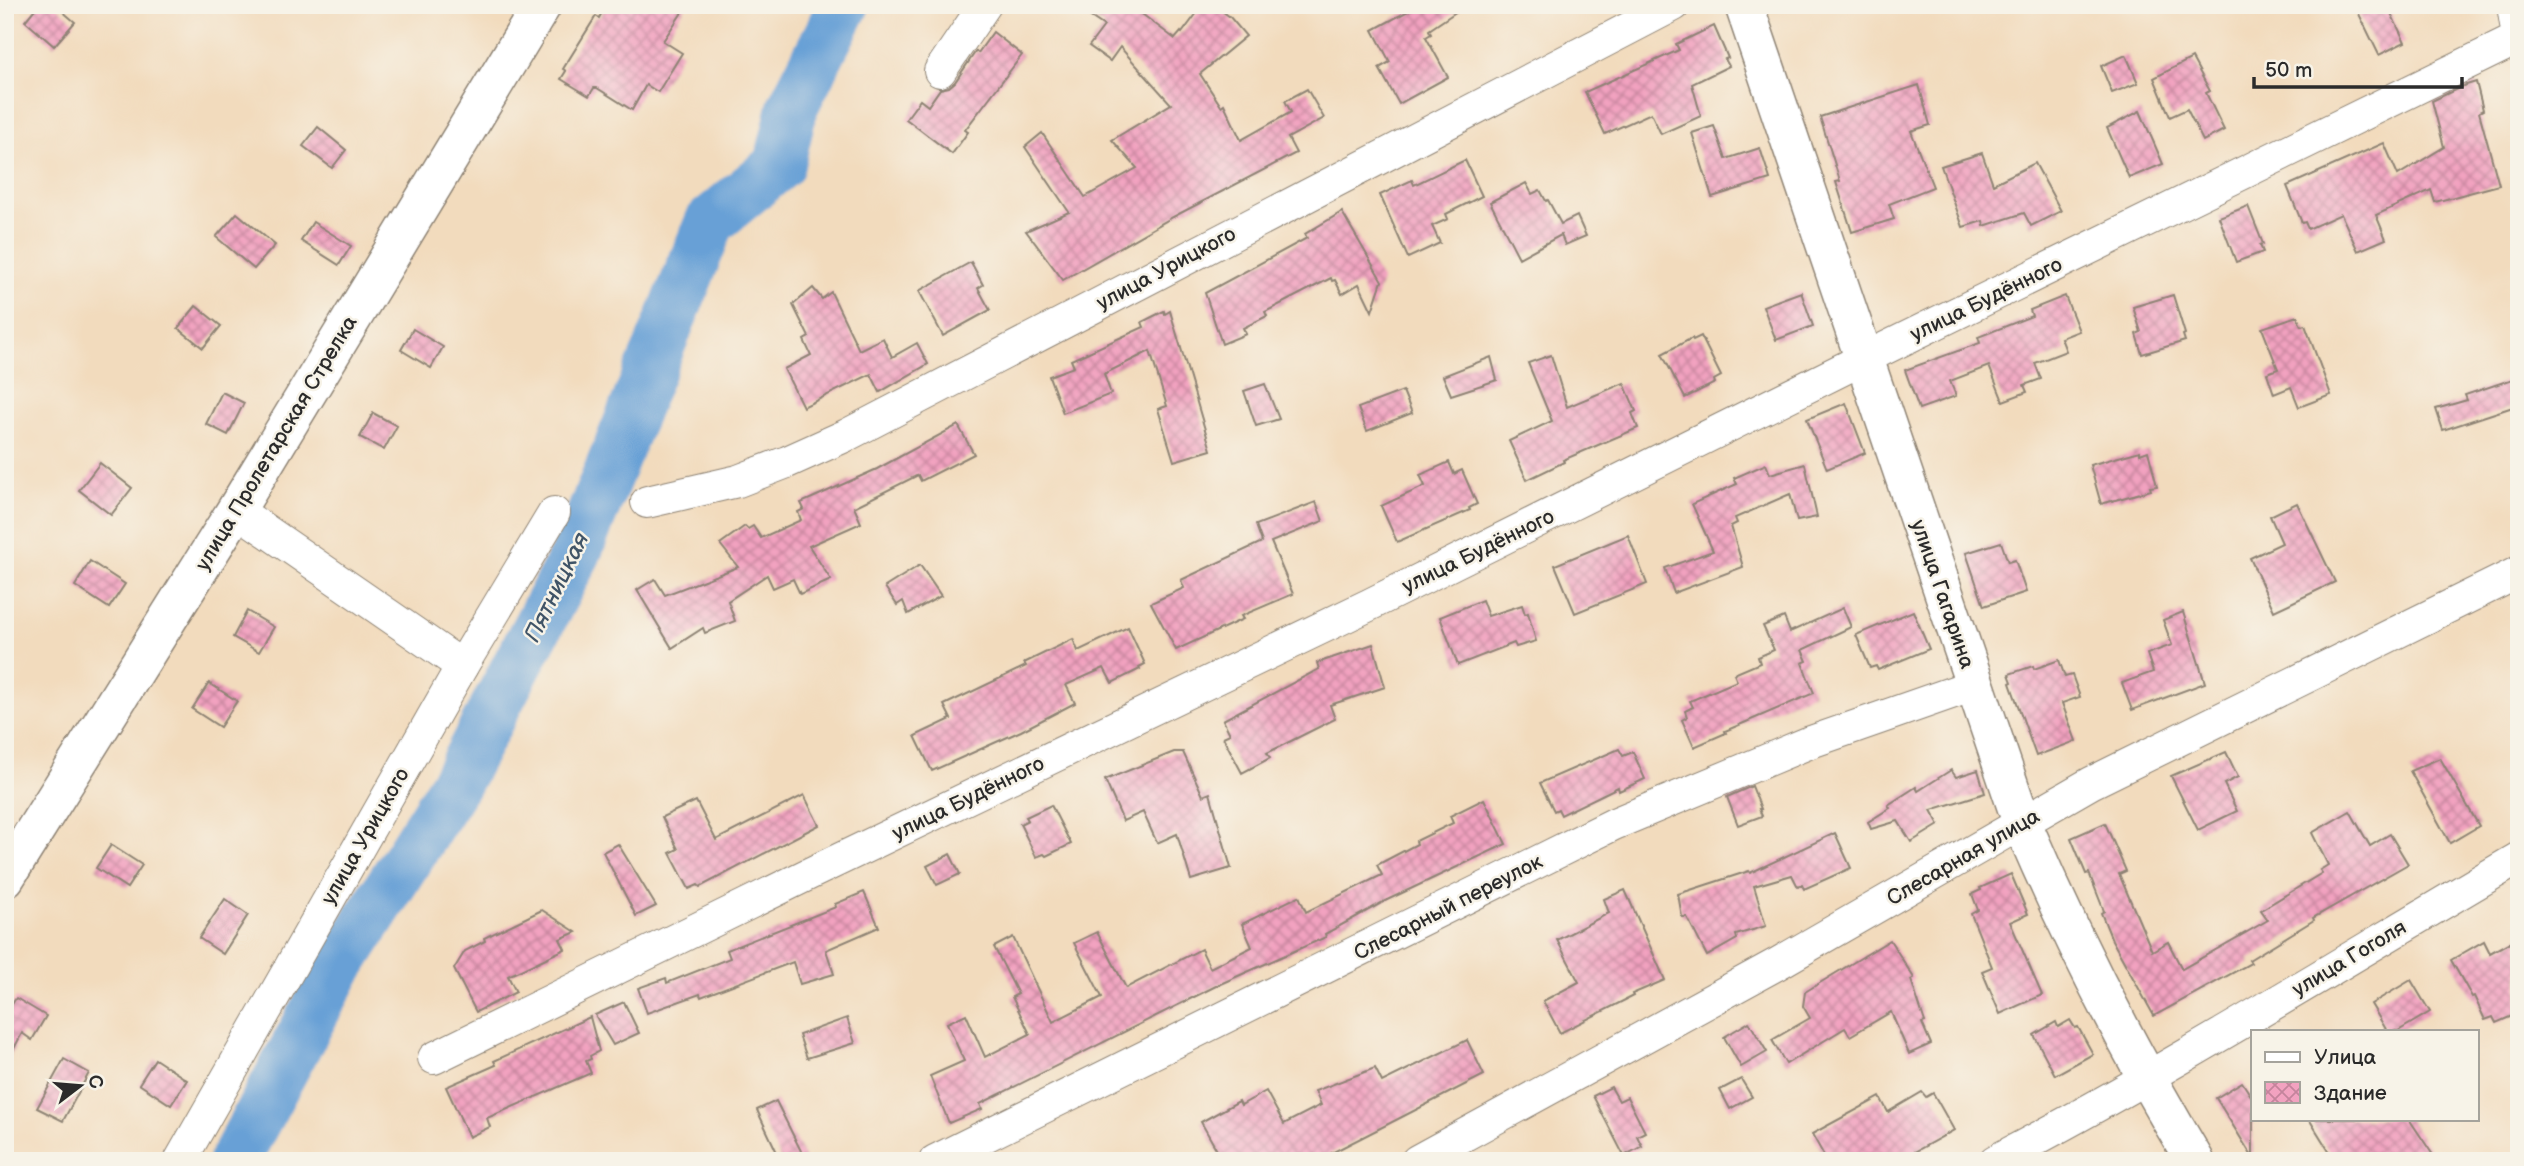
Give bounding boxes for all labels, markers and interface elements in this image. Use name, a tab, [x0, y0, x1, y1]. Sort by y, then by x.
scale bar	[2254, 46, 2463, 90]
text: 50 m	[2265, 58, 2312, 83]
street label: улица Урицкого	[1092, 221, 1240, 316]
street label: улица Будённого	[1906, 252, 2066, 347]
street label: улица Пролетарская Стрелка	[190, 311, 363, 575]
street label: улица Будённого	[1398, 504, 1558, 599]
street label: улица Гагарина	[1905, 516, 1980, 672]
water label: Пятницкая	[518, 528, 596, 647]
street label: улица Будённого	[888, 751, 1048, 846]
street label: улица Урицкого	[316, 763, 415, 909]
street label: Слесарная улица	[1882, 803, 2045, 911]
street label: Слесарный переулок	[1350, 849, 1547, 966]
street label: улица Гоголя	[2288, 915, 2411, 1002]
legend	[2251, 1030, 2478, 1120]
text: Улица	[2314, 1045, 2377, 1070]
north arrow	[46, 1050, 116, 1120]
text: С	[82, 1072, 108, 1091]
text: Здание	[2314, 1081, 2387, 1106]

